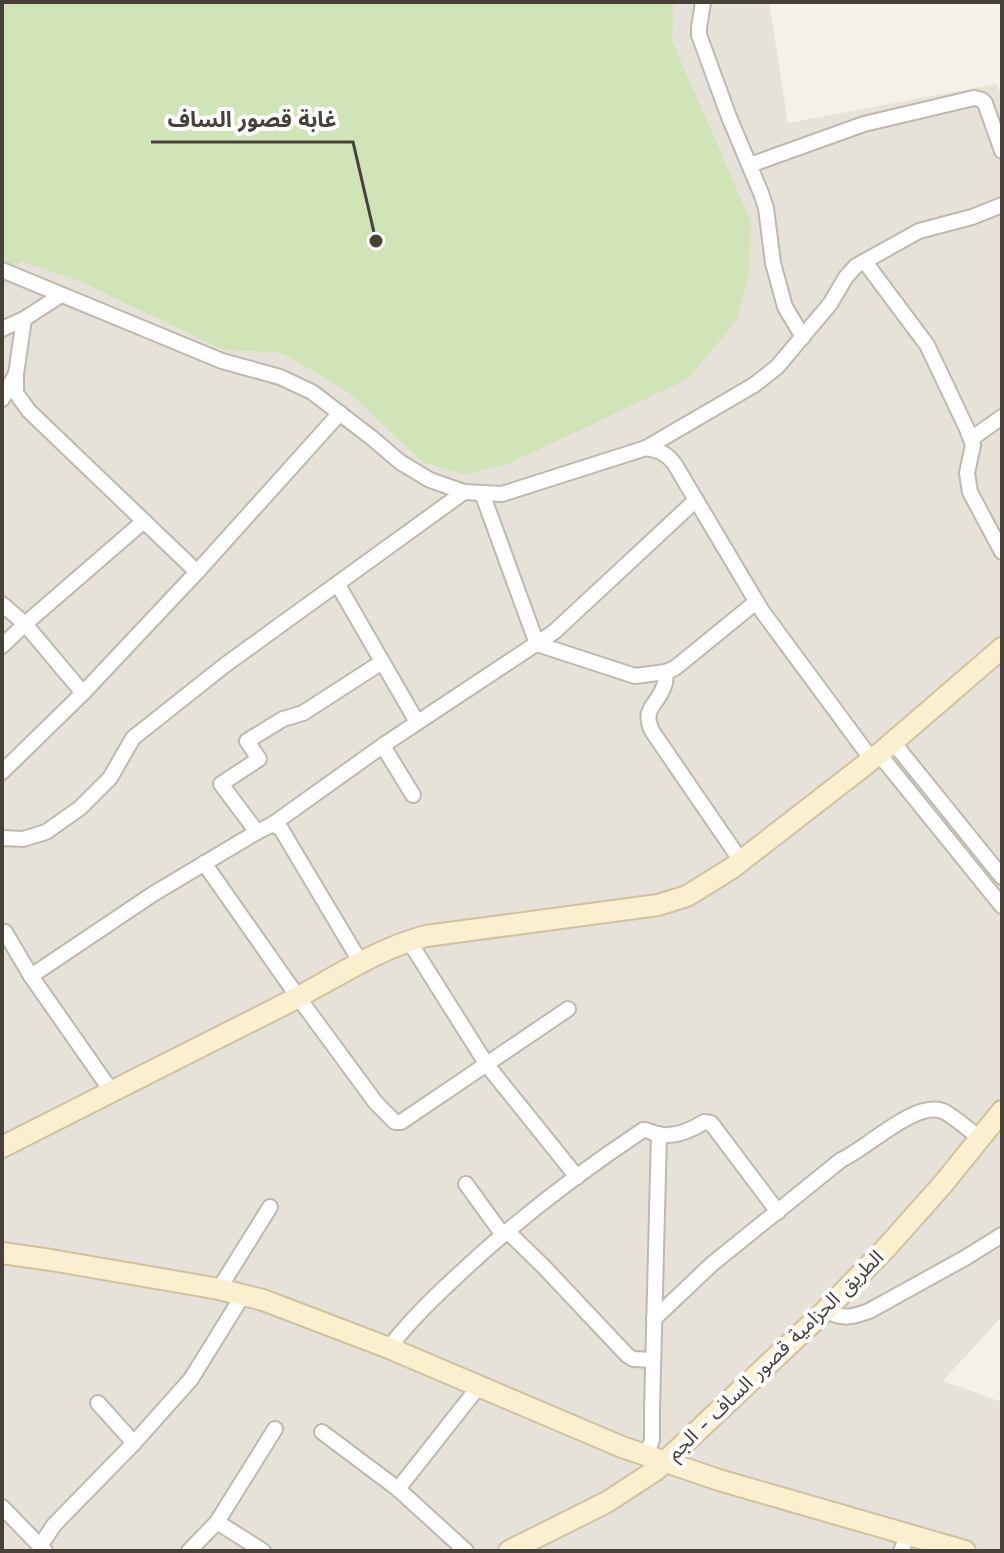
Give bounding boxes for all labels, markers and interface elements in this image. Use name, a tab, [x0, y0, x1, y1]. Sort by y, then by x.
callout: غابة قصور الساف	[151, 96, 353, 142]
text: غابة قصور الساف	[167, 107, 337, 133]
street label: الطريق الحزامية قصور الساف - الجم	[662, 1245, 890, 1467]

